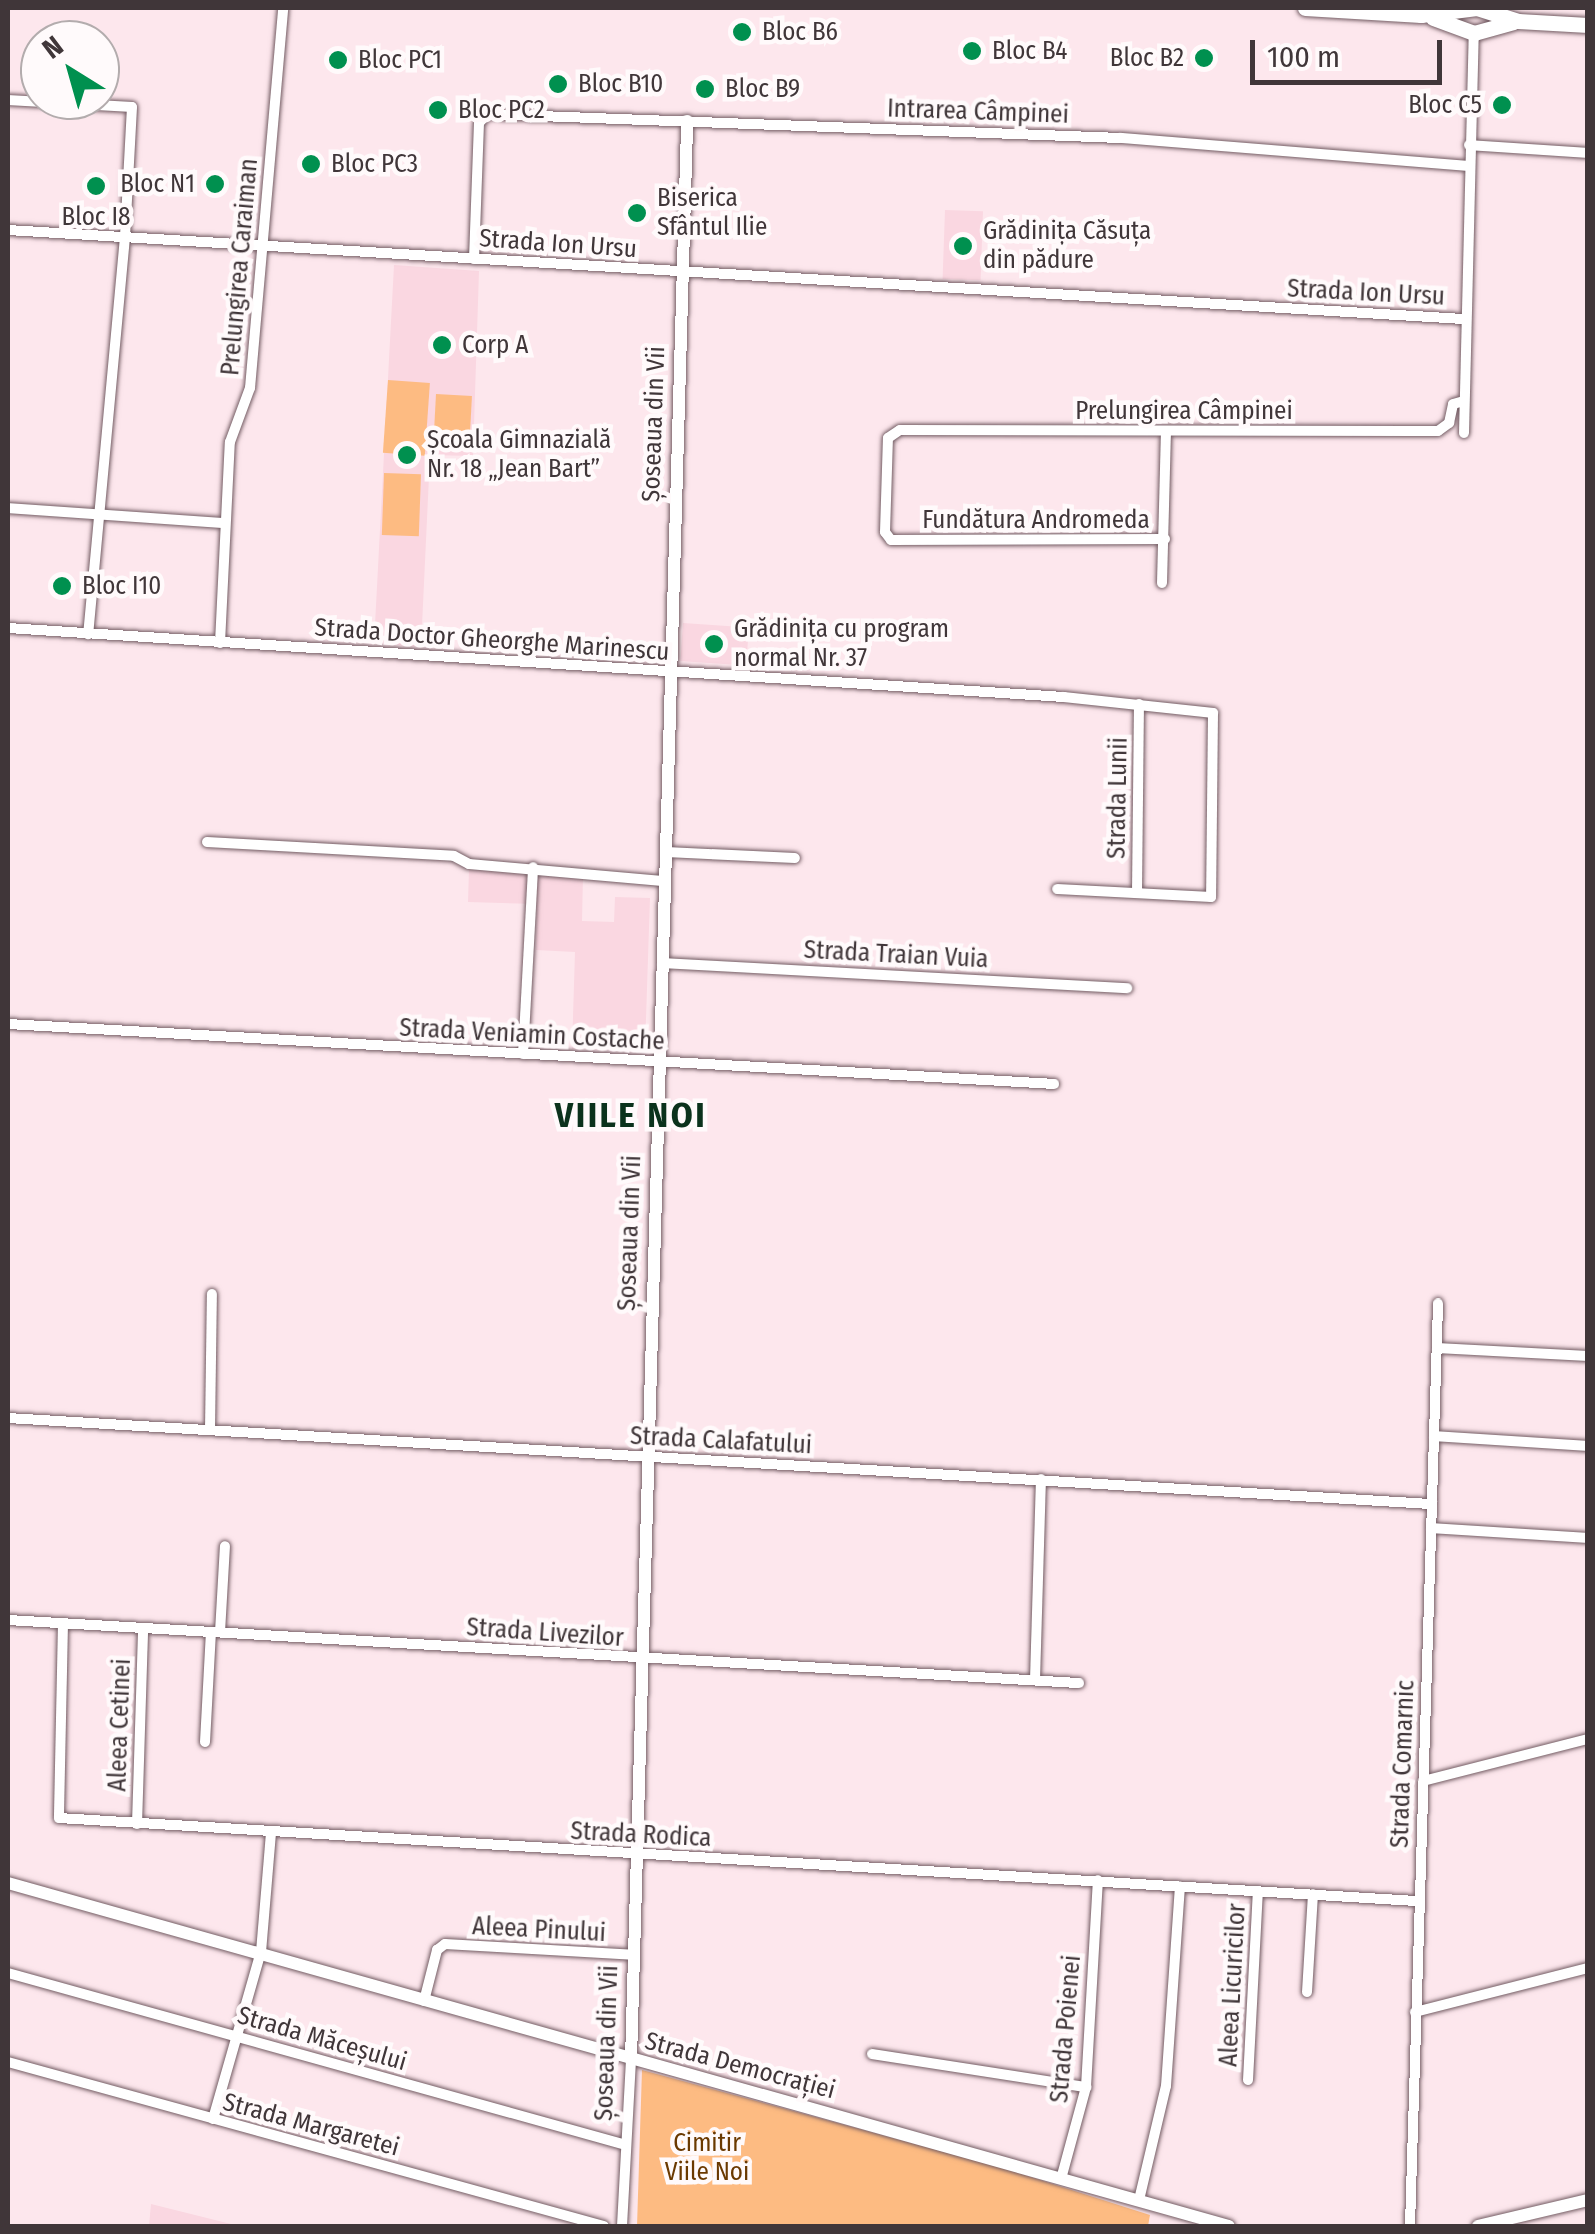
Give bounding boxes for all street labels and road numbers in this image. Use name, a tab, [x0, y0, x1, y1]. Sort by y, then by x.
street label: Intrarea Câmpinei	[887, 94, 1069, 130]
street label: Prelungirea Caraiman	[216, 157, 264, 377]
street label: Strada Ion Ursu	[478, 224, 638, 264]
street label: Strada Ion Ursu	[1286, 274, 1446, 312]
street label: Șoseaua din Vii	[636, 346, 672, 502]
street label: Prelungirea Câmpinei	[1075, 396, 1293, 426]
street label: Fundătura Andromeda	[922, 505, 1150, 535]
street label: Strada Doctor Gheorghe Marinescu	[314, 613, 670, 667]
street label: Strada Lunii	[1102, 737, 1134, 859]
street label: Strada Traian Vuia	[803, 935, 989, 975]
street label: Strada Veniamin Costache	[399, 1013, 665, 1057]
street label: Șoseaua din Vii	[612, 1155, 648, 1311]
street label: Strada Calafatului	[629, 1421, 813, 1461]
street label: Strada Livezilor	[465, 1613, 625, 1653]
street label: Aleea Cetinei	[103, 1658, 137, 1792]
street label: Strada Comarnic	[1385, 1680, 1421, 1848]
street label: Strada Rodica	[570, 1816, 712, 1854]
street label: Aleea Licuricilor	[1214, 1903, 1252, 2067]
street label: Aleea Pinului	[471, 1912, 607, 1948]
street label: Strada Poienei	[1045, 1954, 1087, 2104]
street label: Șoseaua din Vii	[589, 1965, 625, 2121]
street label: Strada Măceșului	[234, 2001, 410, 2077]
street label: Strada Democrației	[642, 2026, 838, 2106]
street label: Strada Margaretei	[220, 2087, 402, 2163]

